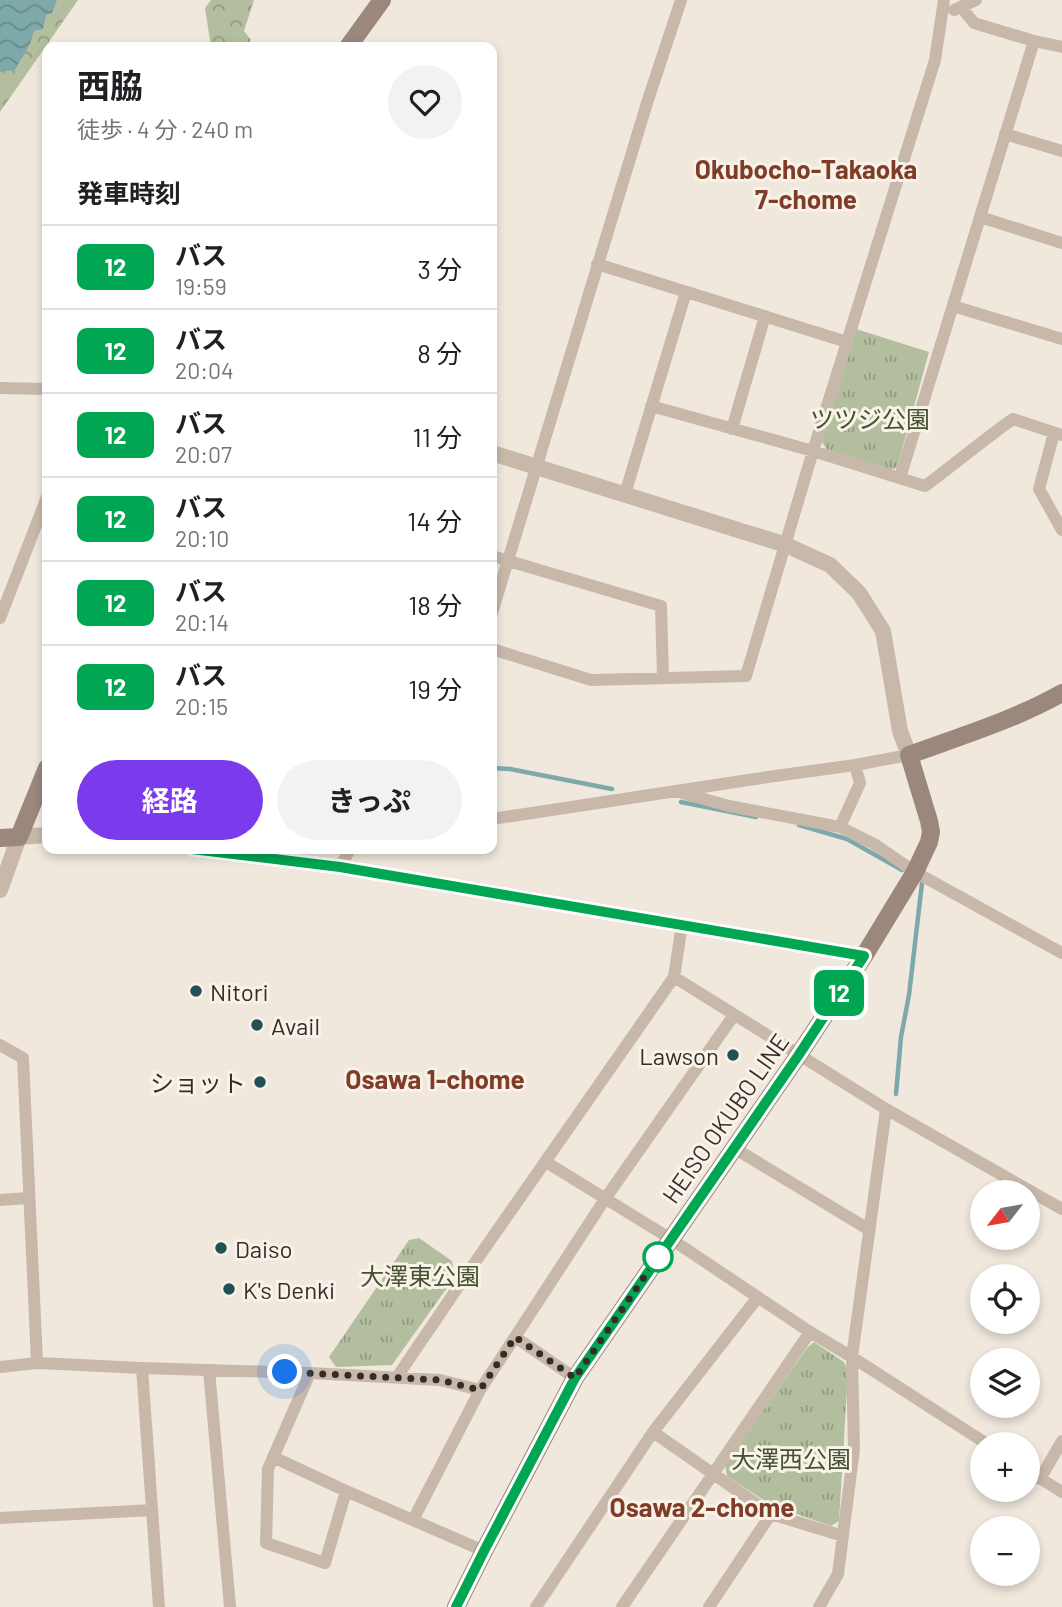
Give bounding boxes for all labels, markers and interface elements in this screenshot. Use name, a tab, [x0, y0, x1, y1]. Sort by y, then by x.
text: 西脇	[77, 65, 143, 105]
button: heart	[388, 65, 462, 139]
text: 徒歩 · 4 分 · 240 m	[77, 115, 253, 143]
district label: Okubocho-Takaoka 7-chome	[695, 153, 917, 214]
text: 発車時刻	[77, 177, 181, 208]
text: バス	[175, 239, 227, 270]
text: 12	[105, 252, 126, 281]
text: 3 分	[417, 253, 462, 284]
text: 19:59	[175, 272, 227, 300]
text: バス	[175, 323, 227, 354]
text: 12	[105, 336, 126, 365]
text: 8 分	[417, 337, 462, 368]
text: 20:04	[175, 356, 234, 384]
park label: ツツジ公園	[810, 404, 930, 433]
text: バス	[175, 407, 227, 438]
text: 12	[105, 420, 126, 449]
text: 11 分	[413, 421, 462, 452]
text: 20:07	[175, 440, 232, 468]
text: バス	[175, 491, 227, 522]
text: 12	[105, 504, 126, 533]
text: 14 分	[407, 505, 462, 536]
text: 20:10	[175, 524, 229, 552]
text: バス	[175, 575, 227, 606]
text: 12	[105, 588, 126, 617]
text: 18 分	[408, 589, 462, 620]
text: 20:14	[175, 608, 229, 636]
text: バス	[175, 659, 227, 690]
text: 12	[105, 672, 126, 701]
text: 19 分	[408, 673, 462, 704]
text: 20:15	[175, 692, 228, 720]
button: 経路	[77, 760, 263, 840]
button: きっぷ	[277, 760, 462, 840]
line badge: 12	[808, 970, 870, 1016]
place label: Nitori	[210, 977, 269, 1006]
text: 12	[828, 978, 850, 1007]
marker: Nitori	[188, 983, 204, 999]
place label: Avail	[271, 1011, 320, 1040]
marker: Avail	[249, 1017, 265, 1033]
street label: HEISO OKUBO LINE	[656, 1028, 794, 1208]
place label: Lawson	[639, 1041, 719, 1070]
marker: Lawson	[725, 1047, 741, 1063]
district label: Osawa 1-chome	[345, 1063, 525, 1094]
place label: ショット	[150, 1068, 246, 1097]
marker: ショット	[252, 1074, 268, 1090]
north arrow	[970, 1180, 1040, 1250]
map controls	[970, 1180, 1040, 1586]
place label: Daiso	[235, 1234, 293, 1263]
marker: Daiso	[213, 1240, 229, 1256]
unlabelled marker	[643, 1242, 673, 1272]
park label: 大澤東公園	[360, 1261, 480, 1290]
button: locate	[970, 1264, 1040, 1334]
place label: K's Denki	[243, 1275, 335, 1304]
marker: K's Denki	[221, 1281, 237, 1297]
button: layers	[970, 1348, 1040, 1418]
your location	[267, 1354, 302, 1389]
button: +	[970, 1432, 1040, 1502]
park label: 大澤西公園	[731, 1444, 851, 1473]
district label: Osawa 2-chome	[610, 1491, 794, 1522]
button: −	[970, 1516, 1040, 1586]

